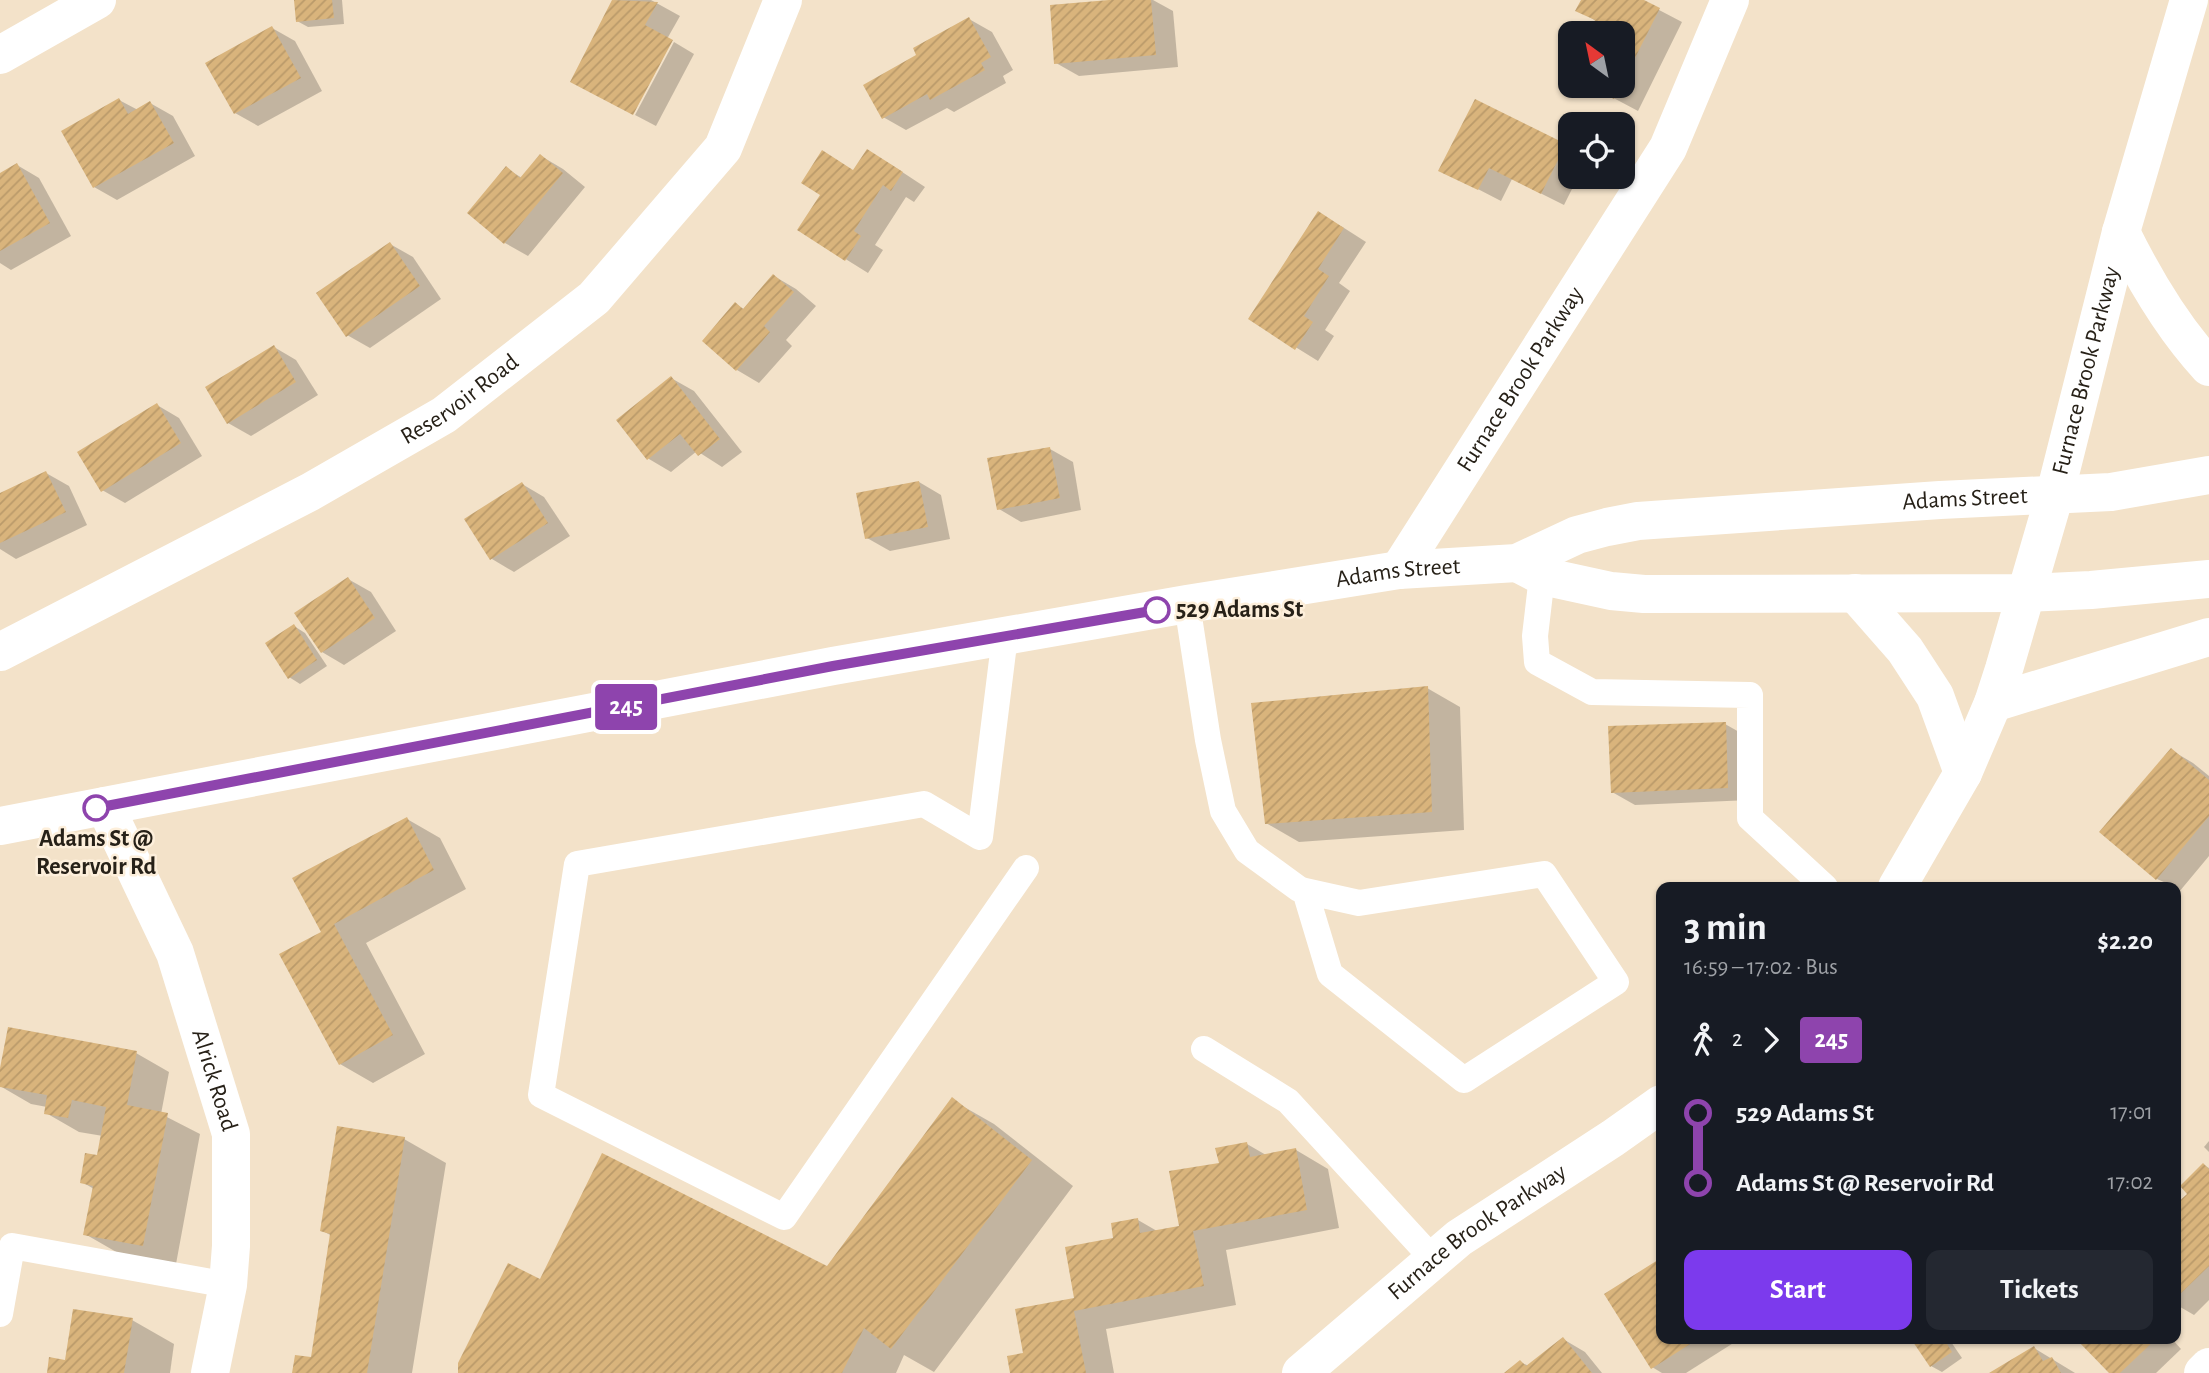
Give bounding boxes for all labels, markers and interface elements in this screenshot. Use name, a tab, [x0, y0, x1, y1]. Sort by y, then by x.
north arrow	[1558, 21, 1634, 98]
map controls	[1558, 21, 1635, 189]
button: locate	[1558, 112, 1635, 189]
street label: Furnace Brook Parkway	[2048, 264, 2124, 477]
street label: Furnace Brook Parkway	[1453, 283, 1588, 476]
street label: Reservoir Road	[397, 350, 523, 449]
street label: Adams Street	[1901, 484, 2028, 515]
street label: Adams Street	[1334, 554, 1461, 592]
marker: 529 Adams St	[1144, 597, 1170, 623]
place label: 529 Adams St	[1176, 598, 1303, 622]
line badge: 245	[586, 684, 666, 730]
text: 245	[609, 695, 643, 719]
marker: Adams St @ Reservoir Rd	[83, 795, 109, 821]
place label: Adams St @ Reservoir Rd	[36, 827, 156, 879]
text: 3 min	[1684, 909, 1767, 947]
text: $2.20	[2097, 928, 2153, 954]
text: 16:59 – 17:02 · Bus	[1684, 956, 1838, 979]
icon: walk	[1684, 1021, 1722, 1059]
icon: forward	[1752, 1021, 1790, 1059]
street label: Alrick Road	[187, 1026, 241, 1134]
text: 2	[1732, 1028, 1742, 1051]
text: 245	[1814, 1028, 1848, 1052]
text: 529 Adams St	[1736, 1100, 1874, 1126]
text: 17:01	[2110, 1101, 2153, 1124]
street label: Furnace Brook Parkway	[1384, 1160, 1571, 1305]
text: Adams St @ Reservoir Rd	[1736, 1170, 1994, 1196]
text: 17:02	[2108, 1171, 2153, 1194]
button: Start	[1684, 1250, 1912, 1330]
button: Tickets	[1926, 1250, 2153, 1330]

